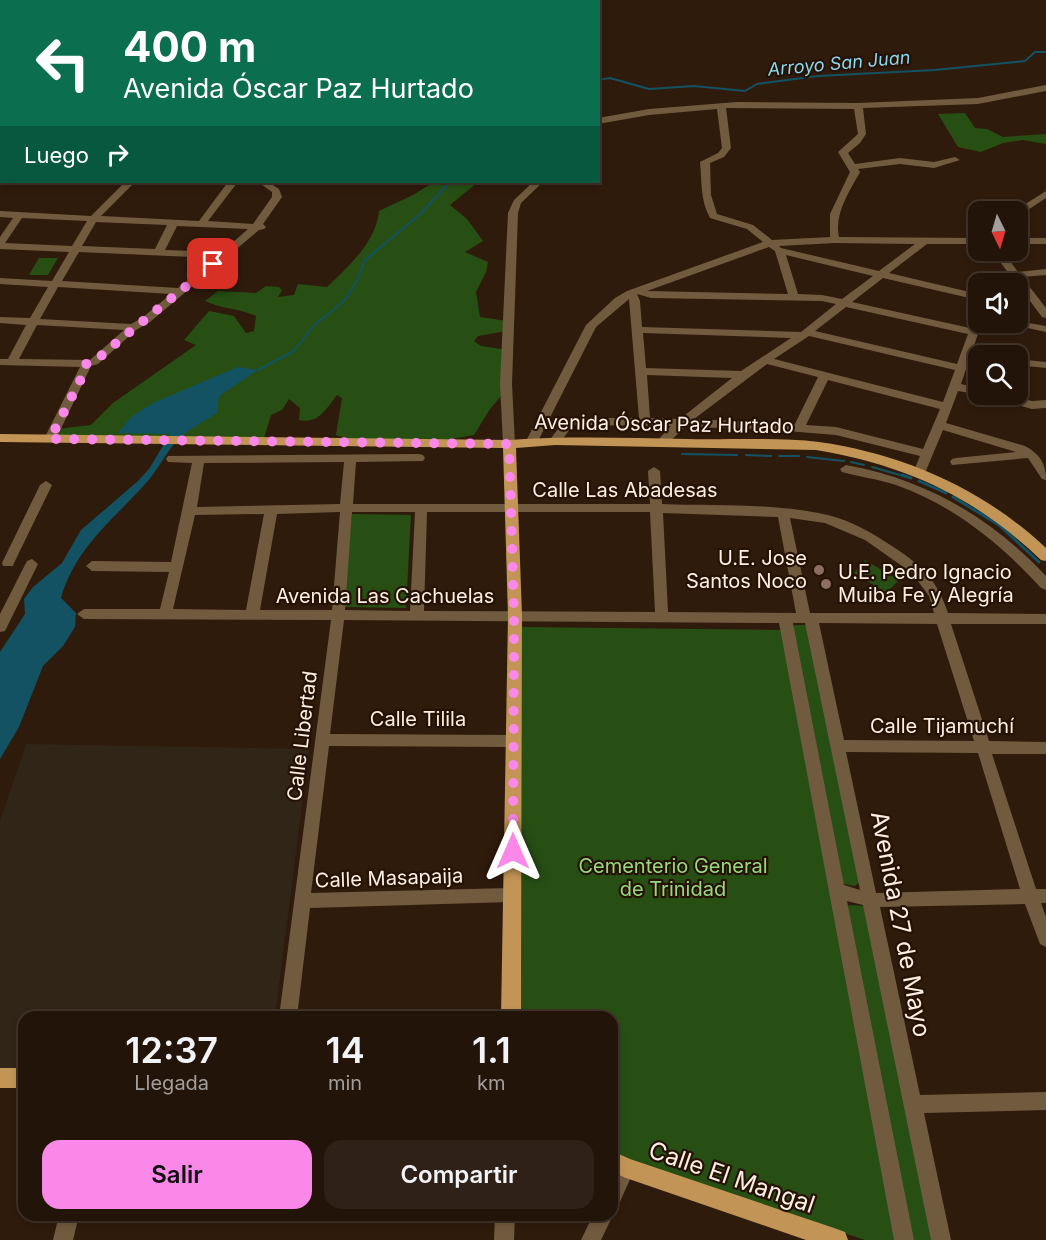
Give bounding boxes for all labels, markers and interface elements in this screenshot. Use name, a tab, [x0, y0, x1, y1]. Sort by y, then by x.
text: 400 m	[123, 21, 256, 72]
icon: left	[24, 24, 102, 102]
water label: Arroyo San Juan	[766, 46, 911, 80]
text: Avenida Óscar Paz Hurtado	[123, 72, 474, 105]
icon: right	[101, 138, 134, 171]
text: Luego	[24, 142, 89, 168]
north arrow	[968, 201, 1028, 261]
map controls	[968, 201, 1028, 405]
pin	[187, 238, 238, 289]
icon: arrive	[196, 247, 229, 280]
button: sound	[968, 273, 1028, 333]
button: search	[968, 345, 1028, 405]
street label: Avenida Óscar Paz Hurtado	[534, 409, 794, 438]
street label: Calle Las Abadesas	[532, 478, 718, 502]
place label: U.E. Jose Santos Noco	[686, 546, 807, 593]
place label: U.E. Pedro Ignacio Muiba Fe y Alegría	[838, 560, 1014, 607]
marker: U.E. Jose Santos Noco	[812, 563, 826, 577]
marker: U.E. Pedro Ignacio Muiba Fe y Alegría	[819, 577, 833, 591]
street label: Avenida Las Cachuelas	[276, 584, 494, 608]
street label: Calle Libertad	[282, 670, 322, 802]
street label: Calle Tilila	[370, 707, 466, 731]
street label: Calle Tijamuchí	[870, 714, 1014, 738]
street label: Avenida 27 de Mayo	[865, 809, 937, 1039]
position arrow	[481, 819, 545, 883]
park label: Cementerio General de Trinidad	[578, 854, 768, 901]
street label: Calle Masapaija	[314, 863, 464, 893]
text: 12:37	[125, 1028, 218, 1072]
text: 14	[325, 1028, 365, 1072]
text: 1.1	[472, 1028, 511, 1072]
text: Llegada	[134, 1071, 209, 1095]
text: min	[328, 1071, 362, 1095]
text: km	[477, 1071, 506, 1095]
street label: Calle El Mangal	[645, 1135, 819, 1219]
button: Salir	[42, 1140, 312, 1209]
button: Compartir	[324, 1140, 594, 1209]

